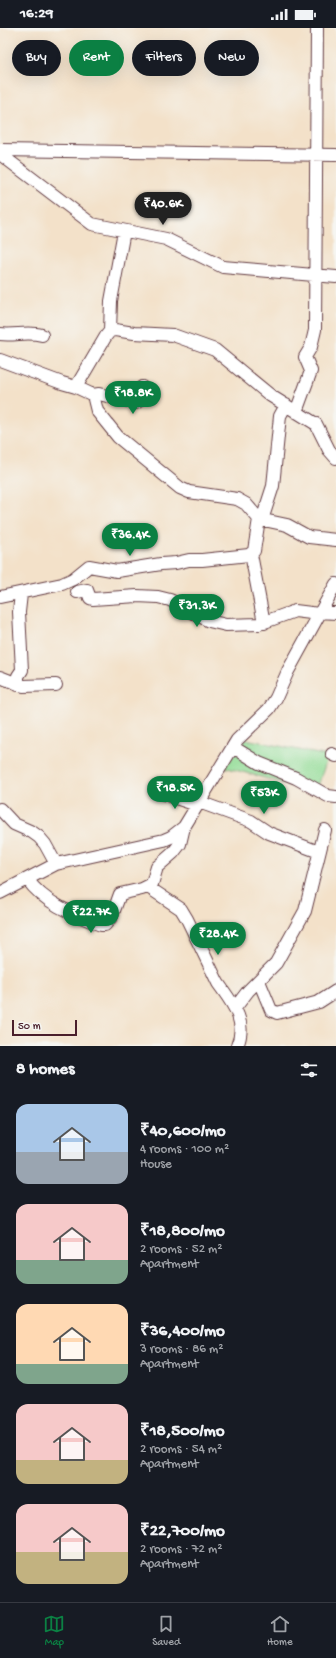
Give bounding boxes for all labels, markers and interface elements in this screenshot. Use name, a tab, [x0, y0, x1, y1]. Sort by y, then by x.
text: 16:29	[20, 5, 53, 23]
chip: Buy	[12, 40, 61, 76]
chip: Rent	[69, 40, 124, 76]
chip: Filters	[132, 40, 196, 76]
chip: New	[204, 40, 259, 76]
pin: ₹40.6K	[130, 192, 196, 226]
text: ₹40.6K	[144, 197, 182, 212]
pin: ₹18.8K	[100, 381, 166, 415]
text: ₹18.8K	[114, 386, 152, 401]
pin: ₹36.4K	[97, 523, 163, 557]
text: ₹36.4K	[111, 528, 149, 543]
pin: ₹31.3K	[164, 594, 230, 628]
text: ₹31.3K	[178, 599, 216, 614]
pin: ₹18.5K	[142, 776, 208, 810]
text: ₹18.5K	[156, 781, 194, 796]
pin: ₹53K	[240, 781, 288, 815]
text: ₹53K	[250, 786, 278, 801]
pin: ₹22.7K	[58, 900, 124, 934]
text: ₹22.7K	[72, 905, 110, 920]
pin: ₹28.4K	[185, 922, 251, 956]
text: ₹28.4K	[199, 927, 237, 942]
scale bar	[12, 1018, 77, 1037]
text: 50 m	[18, 1021, 40, 1033]
icon: filters	[298, 1059, 320, 1081]
text: 8 homes	[16, 1060, 74, 1080]
icon: home	[48, 1120, 96, 1168]
text: ₹40,600/mo	[140, 1122, 226, 1142]
text: 4 rooms · 100 m²	[140, 1142, 229, 1157]
text: House	[140, 1157, 172, 1172]
icon: home	[48, 1220, 96, 1268]
text: ₹18,800/mo	[140, 1222, 225, 1242]
text: 2 rooms · 52 m²	[140, 1242, 222, 1257]
text: Apartment	[140, 1257, 199, 1272]
icon: home	[48, 1320, 96, 1368]
text: ₹36,400/mo	[140, 1322, 225, 1342]
text: 3 rooms · 86 m²	[140, 1342, 223, 1357]
text: Apartment	[140, 1357, 199, 1372]
icon: home	[48, 1420, 96, 1468]
text: ₹18,500/mo	[140, 1422, 224, 1442]
text: 2 rooms · 54 m²	[140, 1442, 222, 1457]
text: Apartment	[140, 1457, 199, 1472]
icon: home	[48, 1520, 96, 1568]
text: ₹22,700/mo	[140, 1522, 225, 1542]
text: 2 rooms · 72 m²	[140, 1542, 222, 1557]
text: Apartment	[140, 1557, 199, 1572]
tab: Map	[43, 1613, 65, 1649]
tab: Saved	[152, 1613, 180, 1649]
tab: Home	[267, 1613, 293, 1649]

